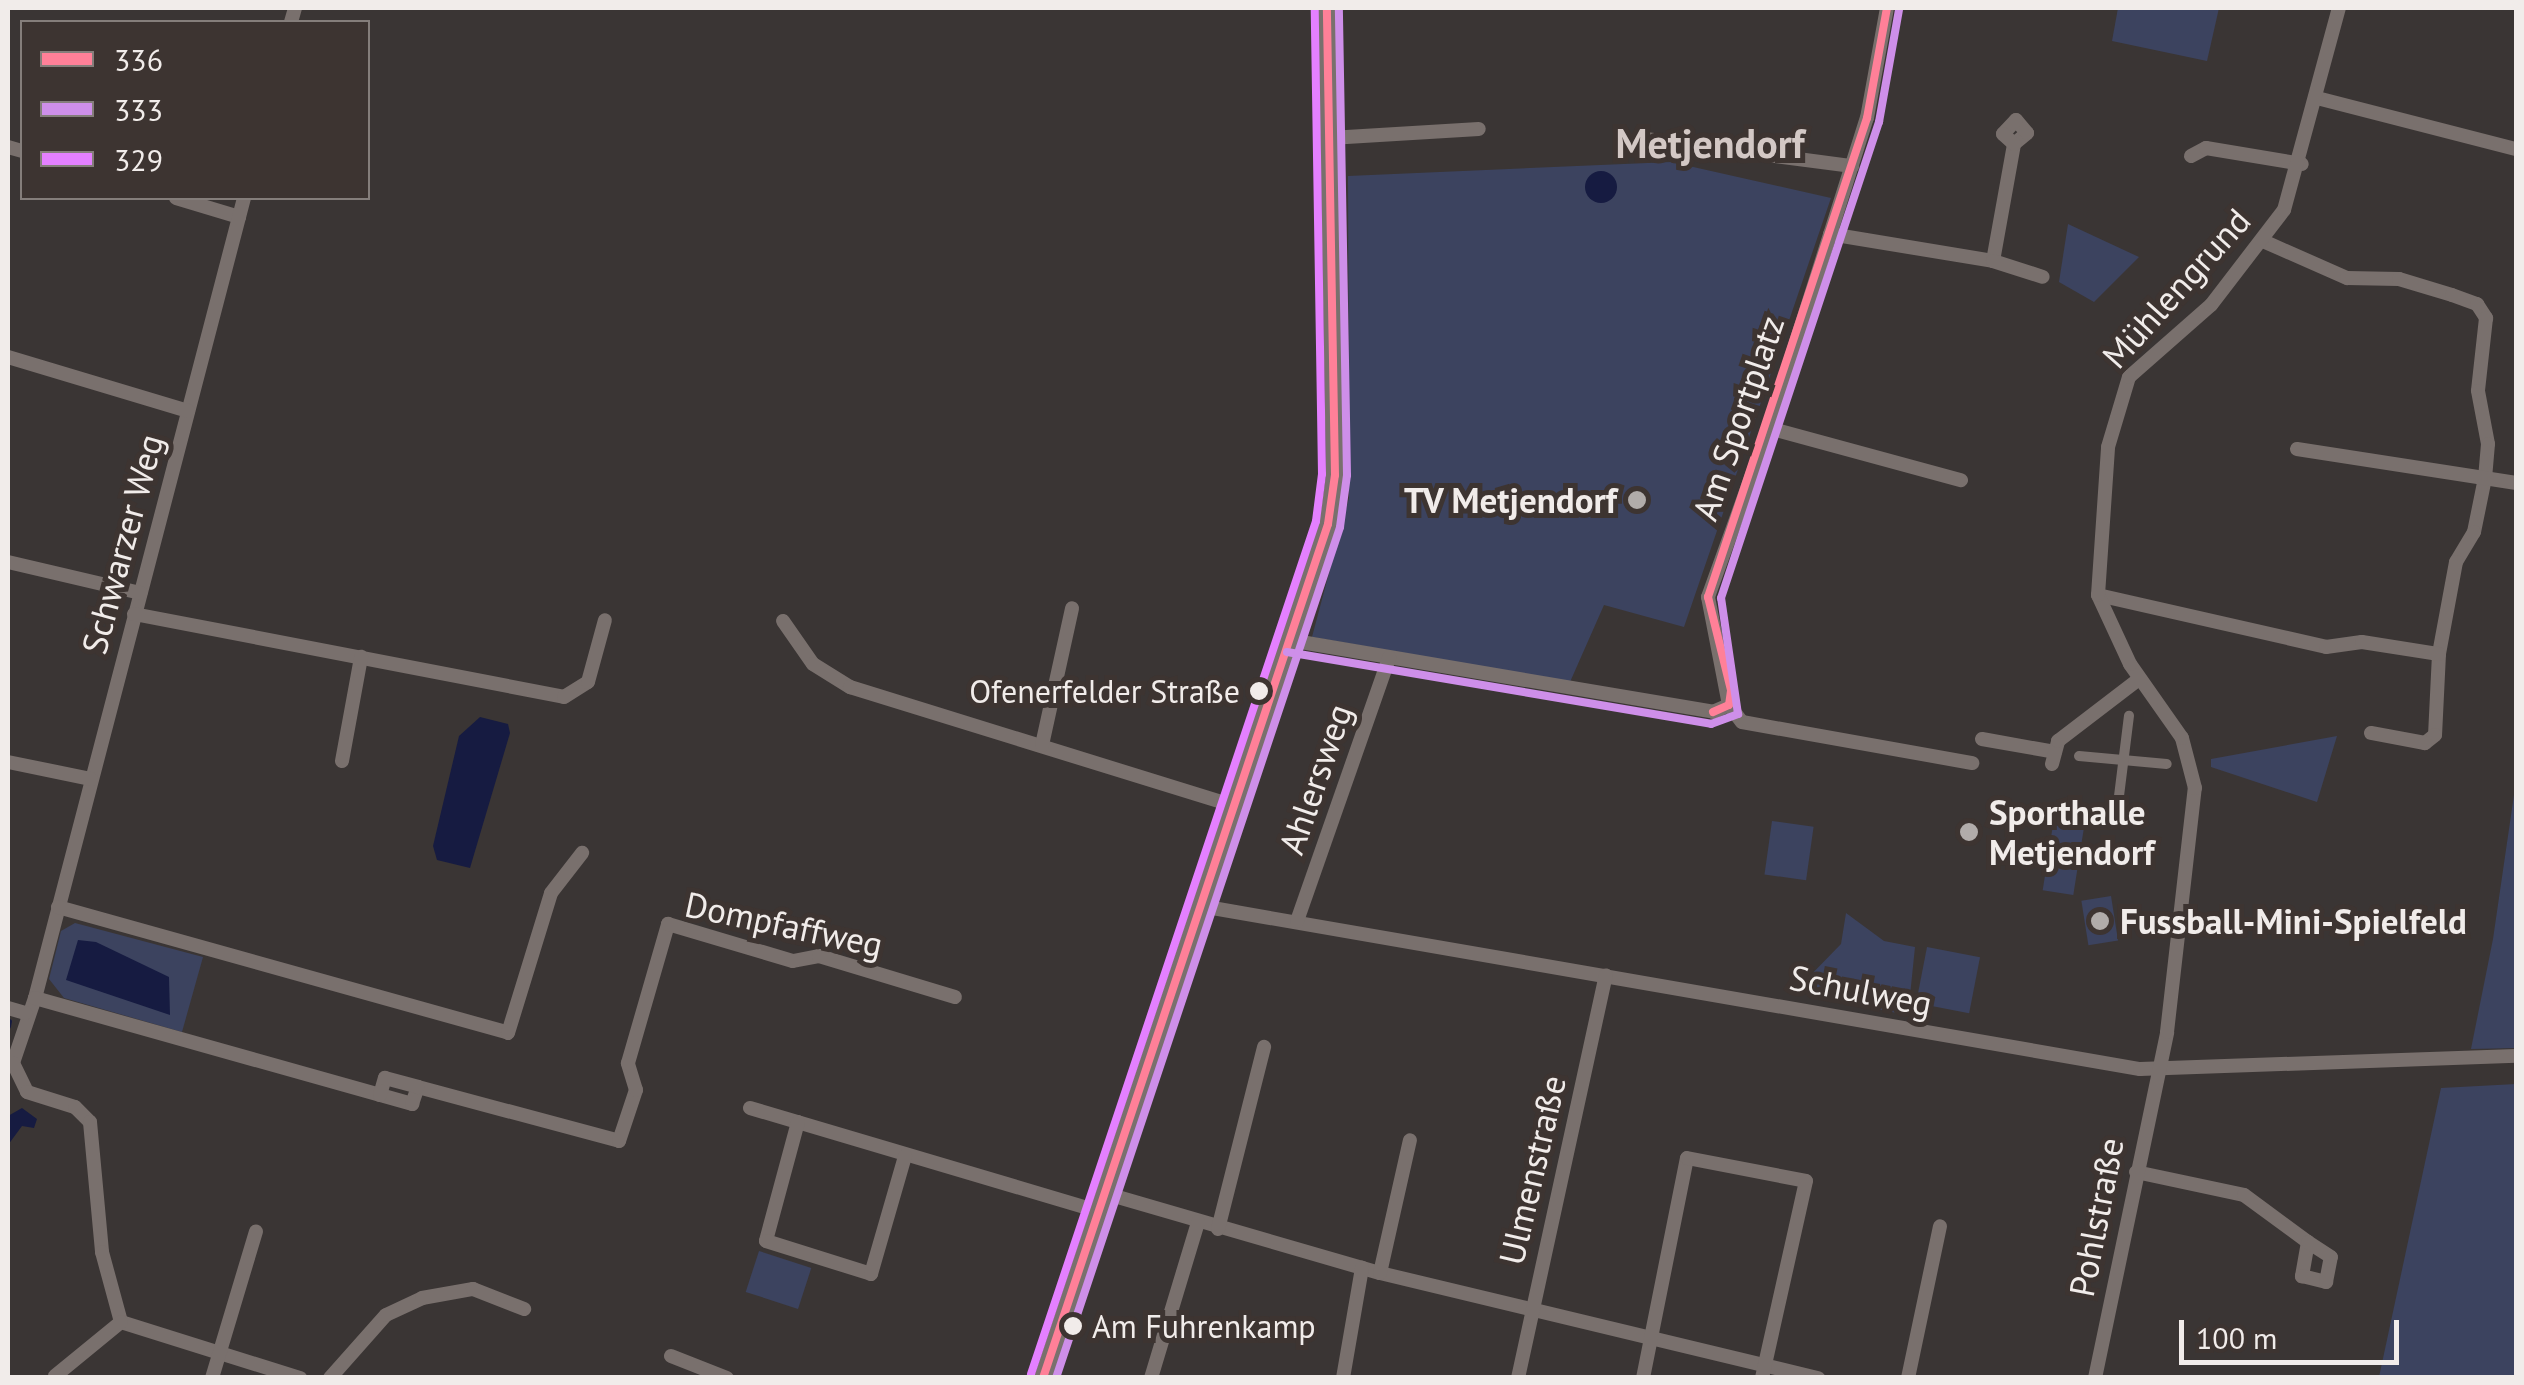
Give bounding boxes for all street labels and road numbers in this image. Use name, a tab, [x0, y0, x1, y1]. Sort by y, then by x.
street label: Mühlengrund	[2093, 199, 2259, 377]
street label: Am Sportplatz	[1683, 310, 1793, 526]
street label: Schwarzer Weg	[72, 429, 172, 659]
street label: Ahlersweg	[1270, 699, 1360, 859]
street label: Dompfaffweg	[681, 883, 887, 965]
street label: Schulweg	[1786, 956, 1936, 1024]
street label: Ulmenstraße	[1490, 1071, 1574, 1269]
street label: Pohlstraße	[2060, 1134, 2132, 1300]

